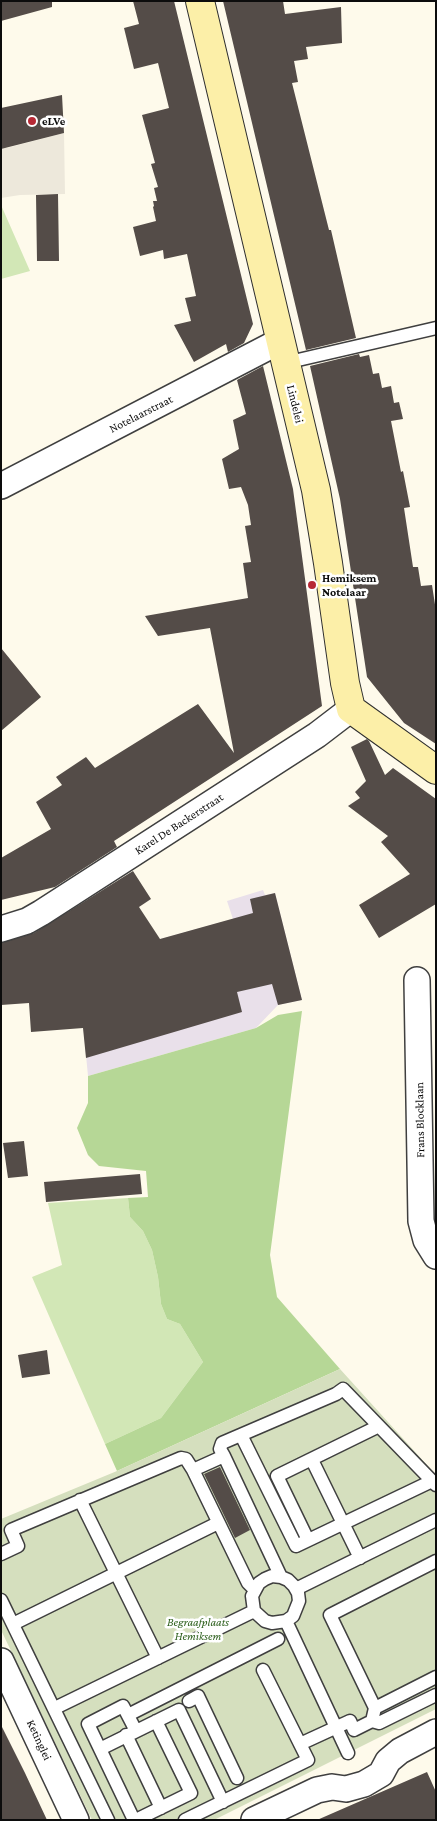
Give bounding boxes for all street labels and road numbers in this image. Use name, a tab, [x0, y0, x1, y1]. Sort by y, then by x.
street label: Lindelei	[283, 383, 307, 425]
street label: Notelaarstraat	[107, 392, 175, 436]
street label: Karel De Backerstraat	[132, 790, 226, 858]
street label: Frans Blocklaan	[412, 1082, 428, 1158]
street label: Ketinglei	[23, 1717, 55, 1763]

